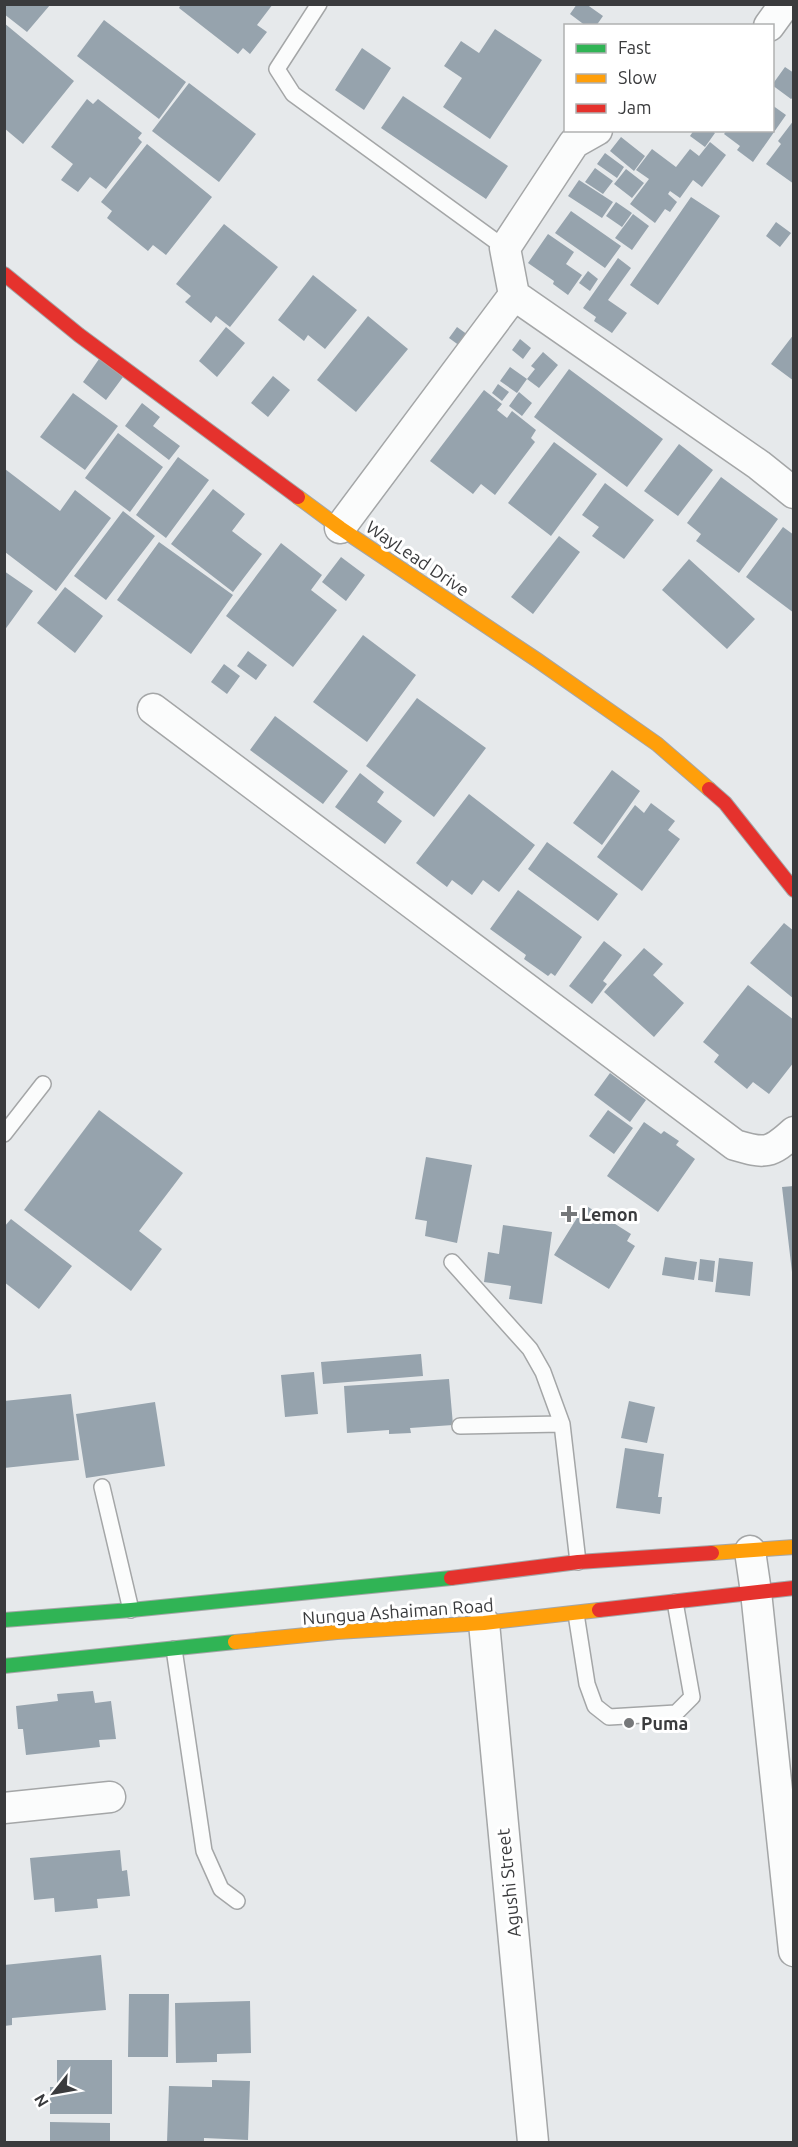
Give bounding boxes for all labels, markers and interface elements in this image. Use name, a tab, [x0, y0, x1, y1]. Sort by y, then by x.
legend	[564, 24, 774, 132]
text: Fast	[618, 37, 651, 57]
text: Slow	[618, 67, 657, 87]
text: Jam	[618, 97, 652, 117]
street label: WayLead Drive	[363, 516, 473, 600]
place label: Lemon	[581, 1204, 638, 1224]
marker: Lemon	[562, 1207, 576, 1221]
street label: Nungua Ashaiman Road	[302, 1594, 494, 1628]
place label: Puma	[641, 1713, 688, 1733]
marker: Puma	[622, 1716, 636, 1730]
street label: Agushi Street	[492, 1828, 524, 1938]
north arrow	[24, 2063, 84, 2123]
text: N	[30, 2091, 52, 2110]

